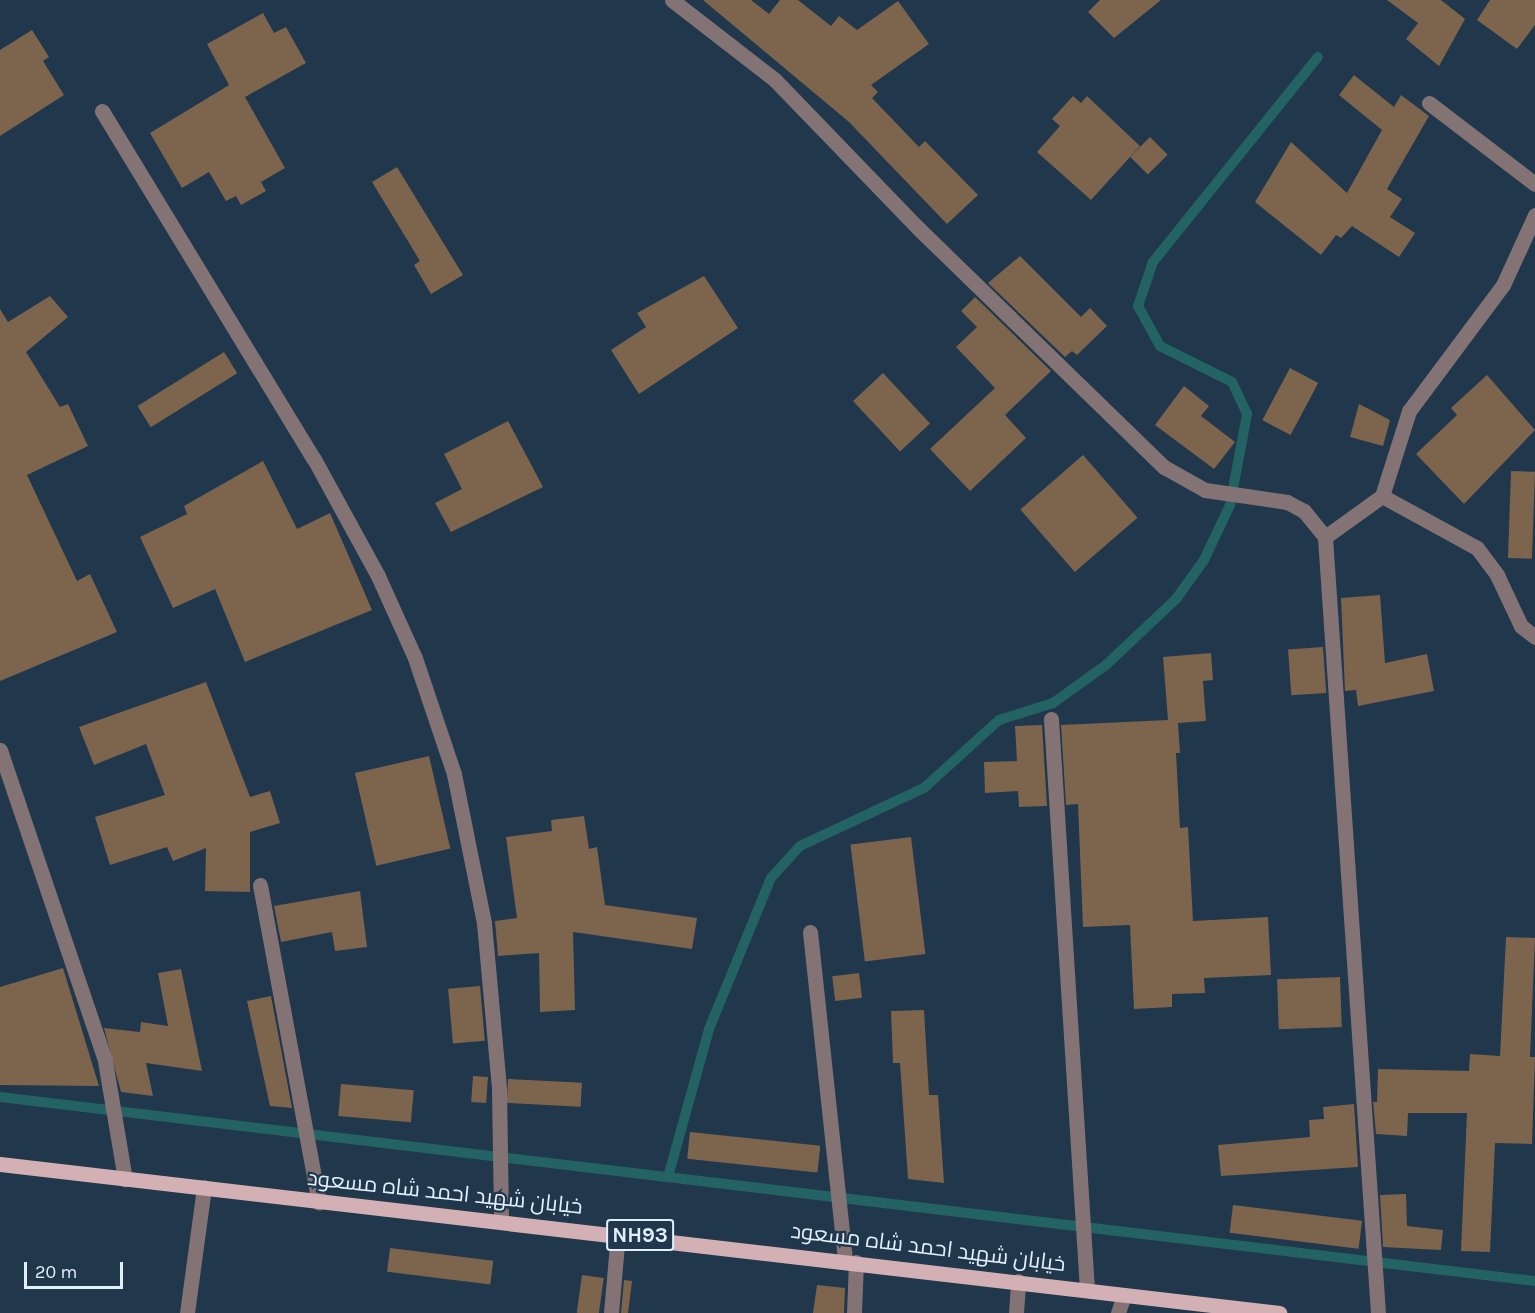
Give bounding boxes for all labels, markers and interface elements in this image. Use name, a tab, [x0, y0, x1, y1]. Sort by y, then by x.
street label: خیابان شهید احمد شاه مسعود	[306, 1165, 584, 1221]
road number: NH93	[606, 1217, 674, 1253]
street label: خیابان شهید احمد شاه مسعود	[789, 1218, 1067, 1278]
scale bar	[27, 1250, 126, 1288]
text: 20 m	[35, 1261, 77, 1283]

